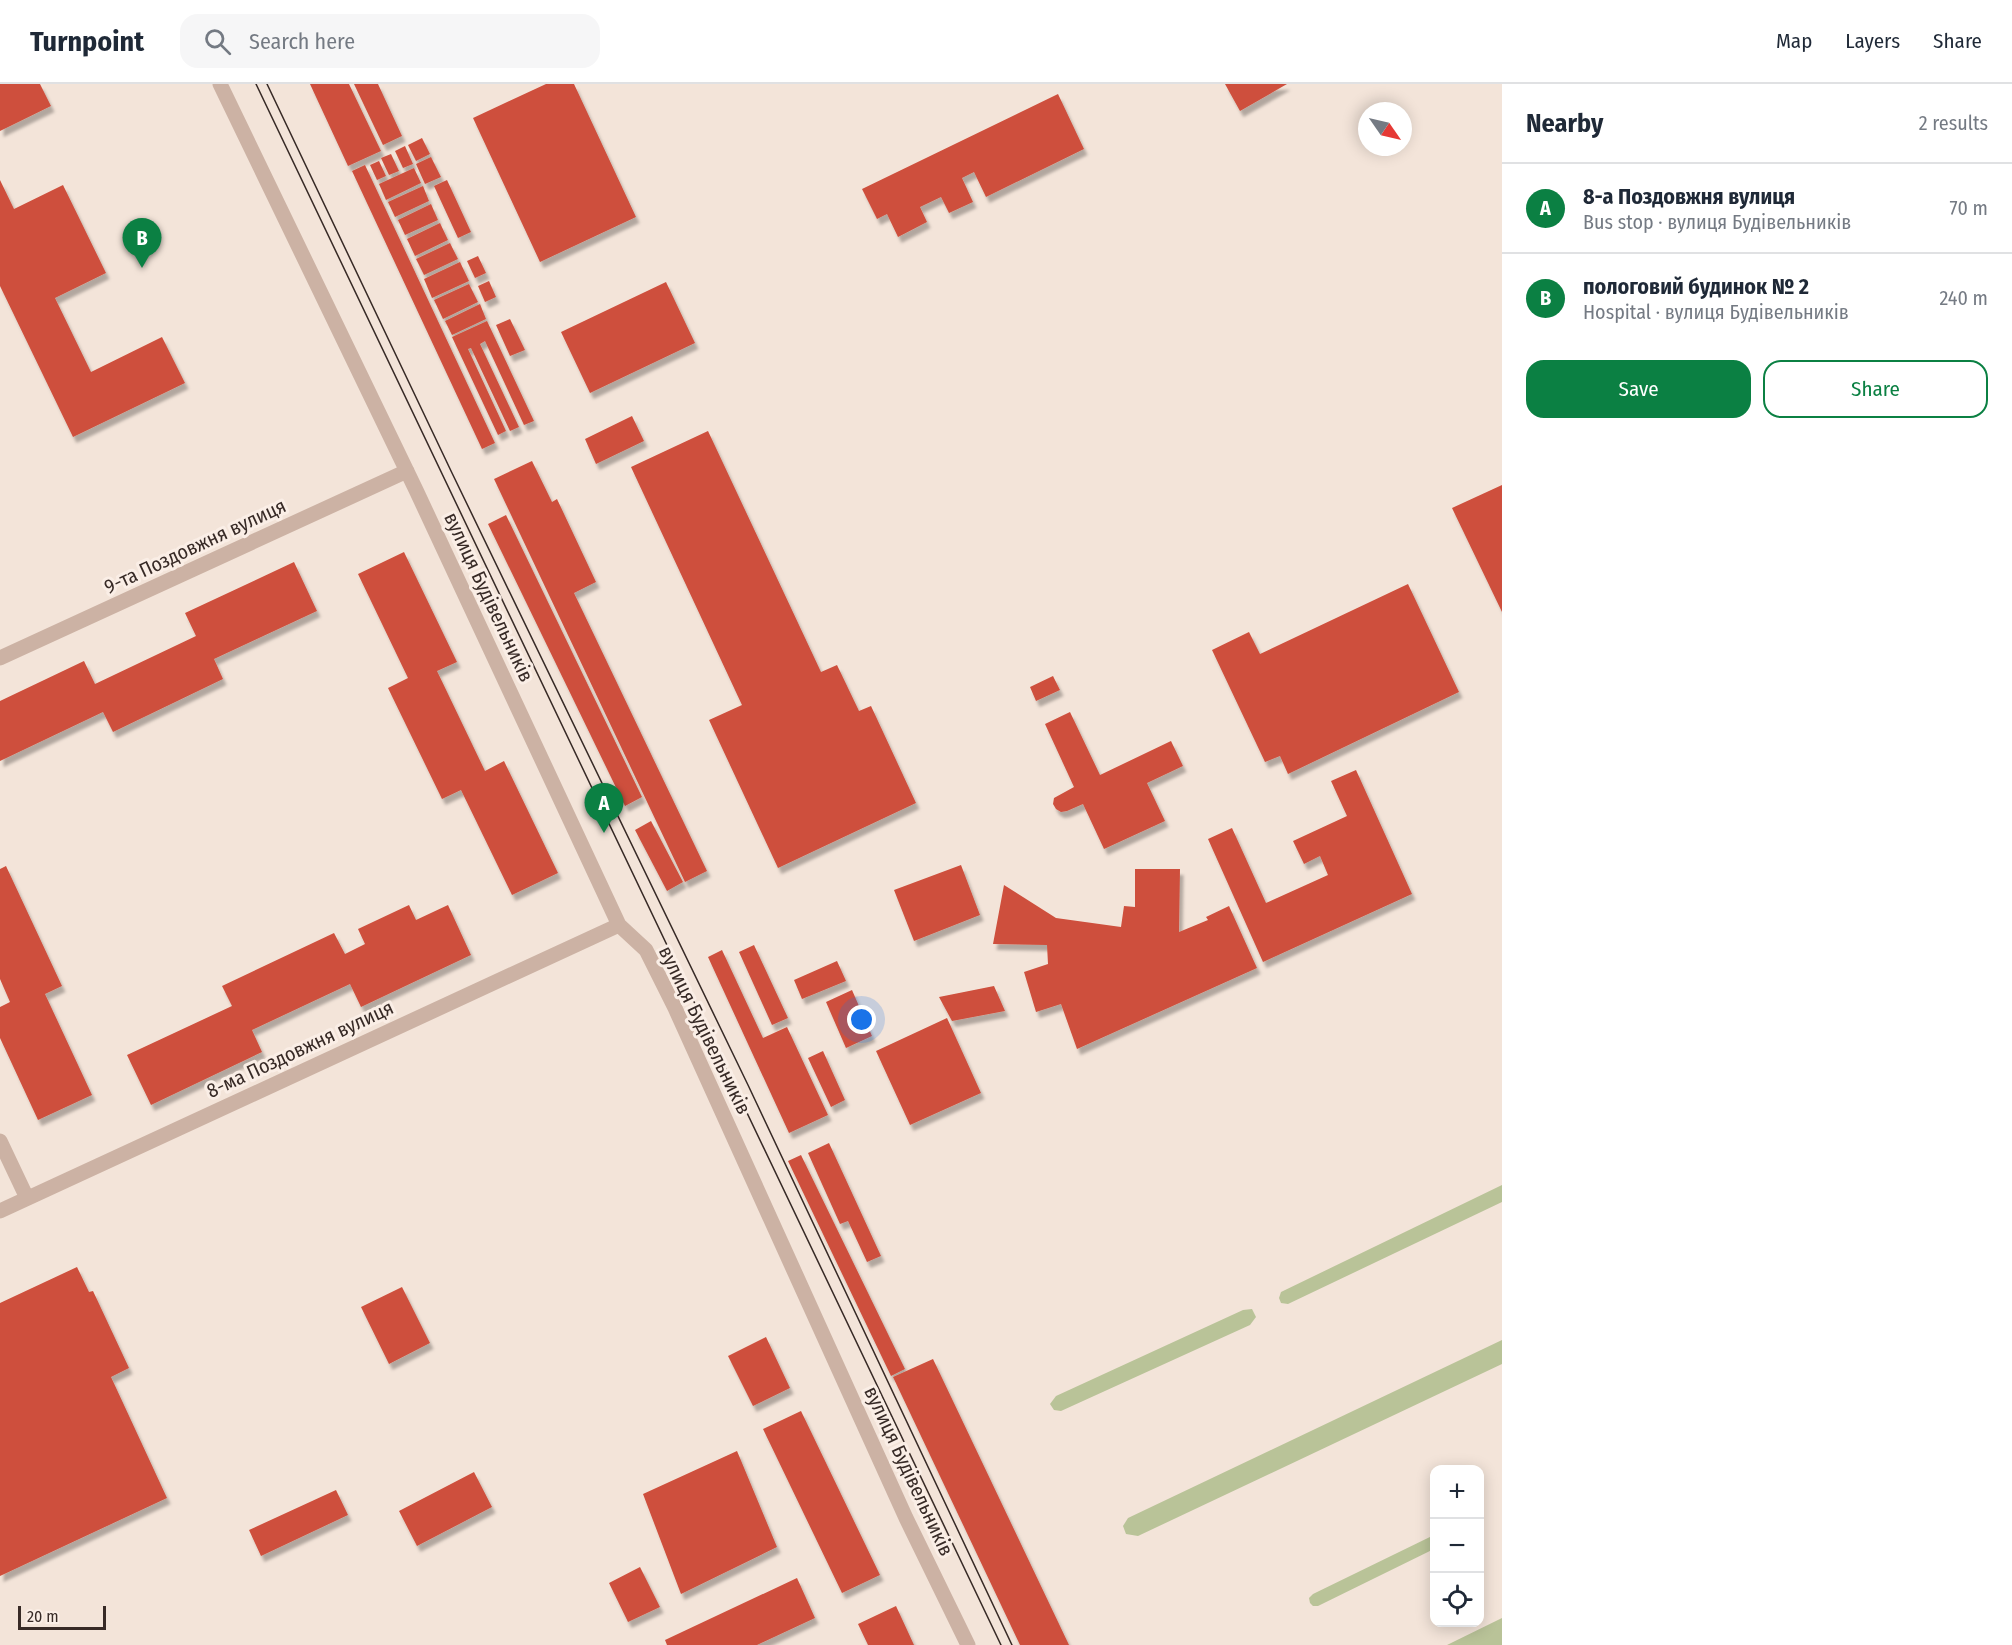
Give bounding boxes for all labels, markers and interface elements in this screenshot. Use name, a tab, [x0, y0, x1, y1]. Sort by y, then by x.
search box	[180, 14, 600, 68]
text: Turnpoint	[30, 25, 144, 58]
icon: search	[201, 25, 234, 58]
text: Search here	[249, 28, 355, 55]
text: Map	[1776, 28, 1812, 54]
text: Layers	[1845, 28, 1900, 54]
text: Share	[1933, 28, 1982, 54]
north arrow	[1358, 102, 1412, 156]
text: Nearby	[1526, 108, 1603, 139]
text: 2 results	[1919, 111, 1988, 135]
text: 8-а Поздовжня вулиця	[1583, 183, 1795, 210]
text: A	[1540, 196, 1551, 220]
text: 70 m	[1950, 196, 1988, 220]
text: Bus stop · вулиця Будівельників	[1583, 210, 1851, 234]
pin: B	[122, 218, 162, 268]
text: пологовий будинок № 2	[1583, 273, 1809, 300]
text: B	[1540, 286, 1551, 310]
text: 240 m	[1939, 286, 1988, 310]
text: Hospital · вулиця Будівельників	[1583, 300, 1849, 324]
button: Save	[1526, 360, 1751, 418]
button: Share	[1763, 360, 1988, 418]
street label: 9-та Поздовжня вулиця	[100, 493, 290, 599]
street label: вулиця Будівельників	[439, 509, 539, 685]
pin: A	[584, 784, 624, 833]
street label: вулиця Будівельників	[654, 942, 756, 1118]
street label: 8-ма Поздовжня вулиця	[203, 995, 397, 1103]
your location	[847, 1005, 876, 1034]
street label: вулиця Будівельників	[859, 1383, 959, 1559]
map controls	[1430, 1465, 1484, 1627]
button: +	[1430, 1465, 1484, 1519]
button: −	[1430, 1519, 1484, 1573]
button: locate	[1430, 1573, 1484, 1627]
scale bar	[18, 1603, 106, 1630]
text: 20 m	[27, 1607, 58, 1626]

